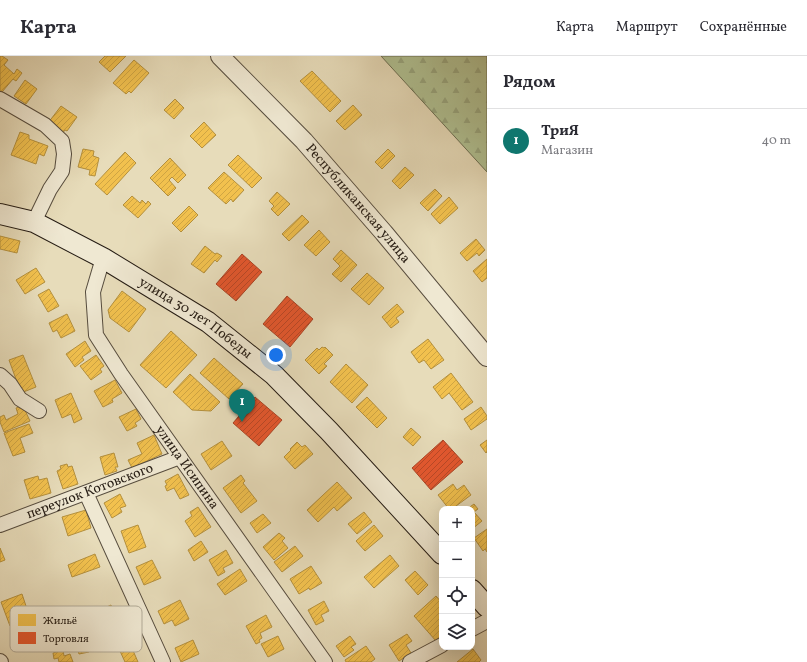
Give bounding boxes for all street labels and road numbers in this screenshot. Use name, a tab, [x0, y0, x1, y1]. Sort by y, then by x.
street label: Республиканская улица	[301, 140, 415, 267]
street label: улица 30 лет Победы	[135, 272, 256, 363]
street label: улица Исипина	[150, 421, 223, 513]
street label: переулок Котовского	[24, 458, 156, 524]

